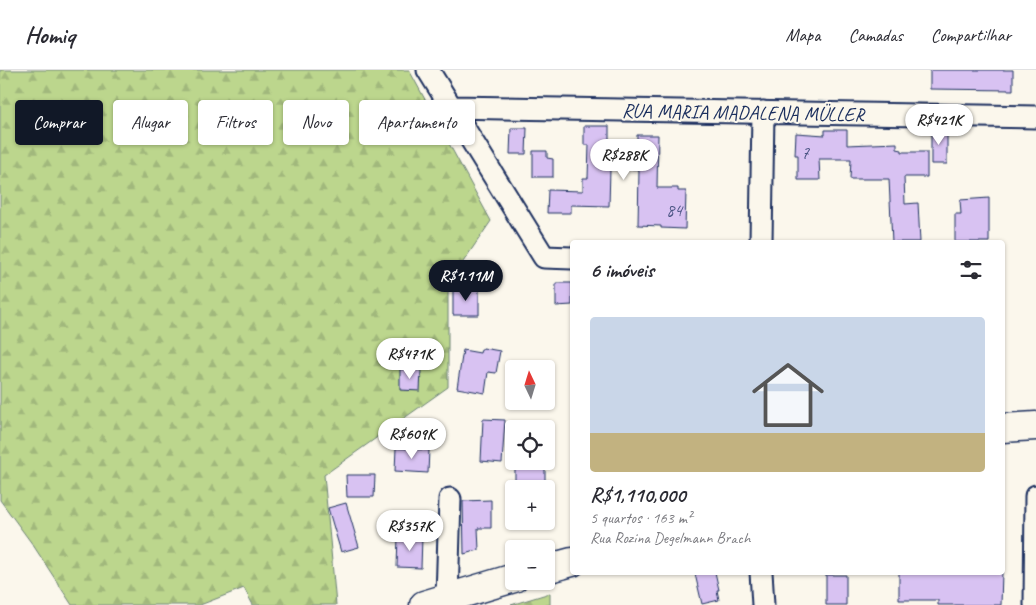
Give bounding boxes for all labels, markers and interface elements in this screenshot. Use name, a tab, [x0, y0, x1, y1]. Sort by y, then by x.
text: Homiq	[25, 20, 75, 50]
text: Mapa	[786, 24, 820, 46]
text: Camadas	[848, 24, 903, 46]
text: Compartilhar	[931, 24, 1011, 46]
street label: RUA MARIA MADALENA MÜLLER	[622, 98, 866, 127]
chip: Comprar	[15, 100, 103, 145]
chip: Alugar	[113, 100, 188, 145]
chip: Filtros	[198, 100, 273, 145]
chip: Novo	[283, 100, 349, 145]
chip: Apartamento	[359, 100, 475, 145]
pin: R$421K	[898, 104, 980, 146]
text: R$421K	[916, 110, 962, 130]
pin: R$288K	[583, 138, 665, 181]
house number: 7	[801, 142, 810, 164]
text: R$288K	[601, 145, 647, 165]
house number: 84	[666, 199, 684, 221]
icon: filters	[957, 256, 985, 284]
text: 6 imóveis	[590, 257, 654, 283]
pin: R$1.11M	[420, 260, 512, 302]
text: R$1.11M	[440, 266, 492, 286]
pin: R$471K	[369, 338, 451, 380]
text: R$471K	[387, 344, 433, 364]
icon: home	[743, 350, 833, 440]
north arrow	[505, 360, 555, 410]
map controls	[505, 360, 555, 590]
pin: R$609K	[371, 418, 453, 460]
button: locate	[505, 420, 555, 470]
text: R$609K	[389, 424, 435, 444]
button: +	[505, 480, 555, 530]
text: R$1,110,000	[590, 482, 685, 508]
text: 5 quartos · 163 m²	[590, 508, 692, 528]
pin: R$357K	[369, 510, 451, 552]
text: R$357K	[387, 516, 433, 536]
text: Rua Rozina Degelmann Brach	[590, 528, 750, 548]
button: −	[505, 540, 555, 590]

